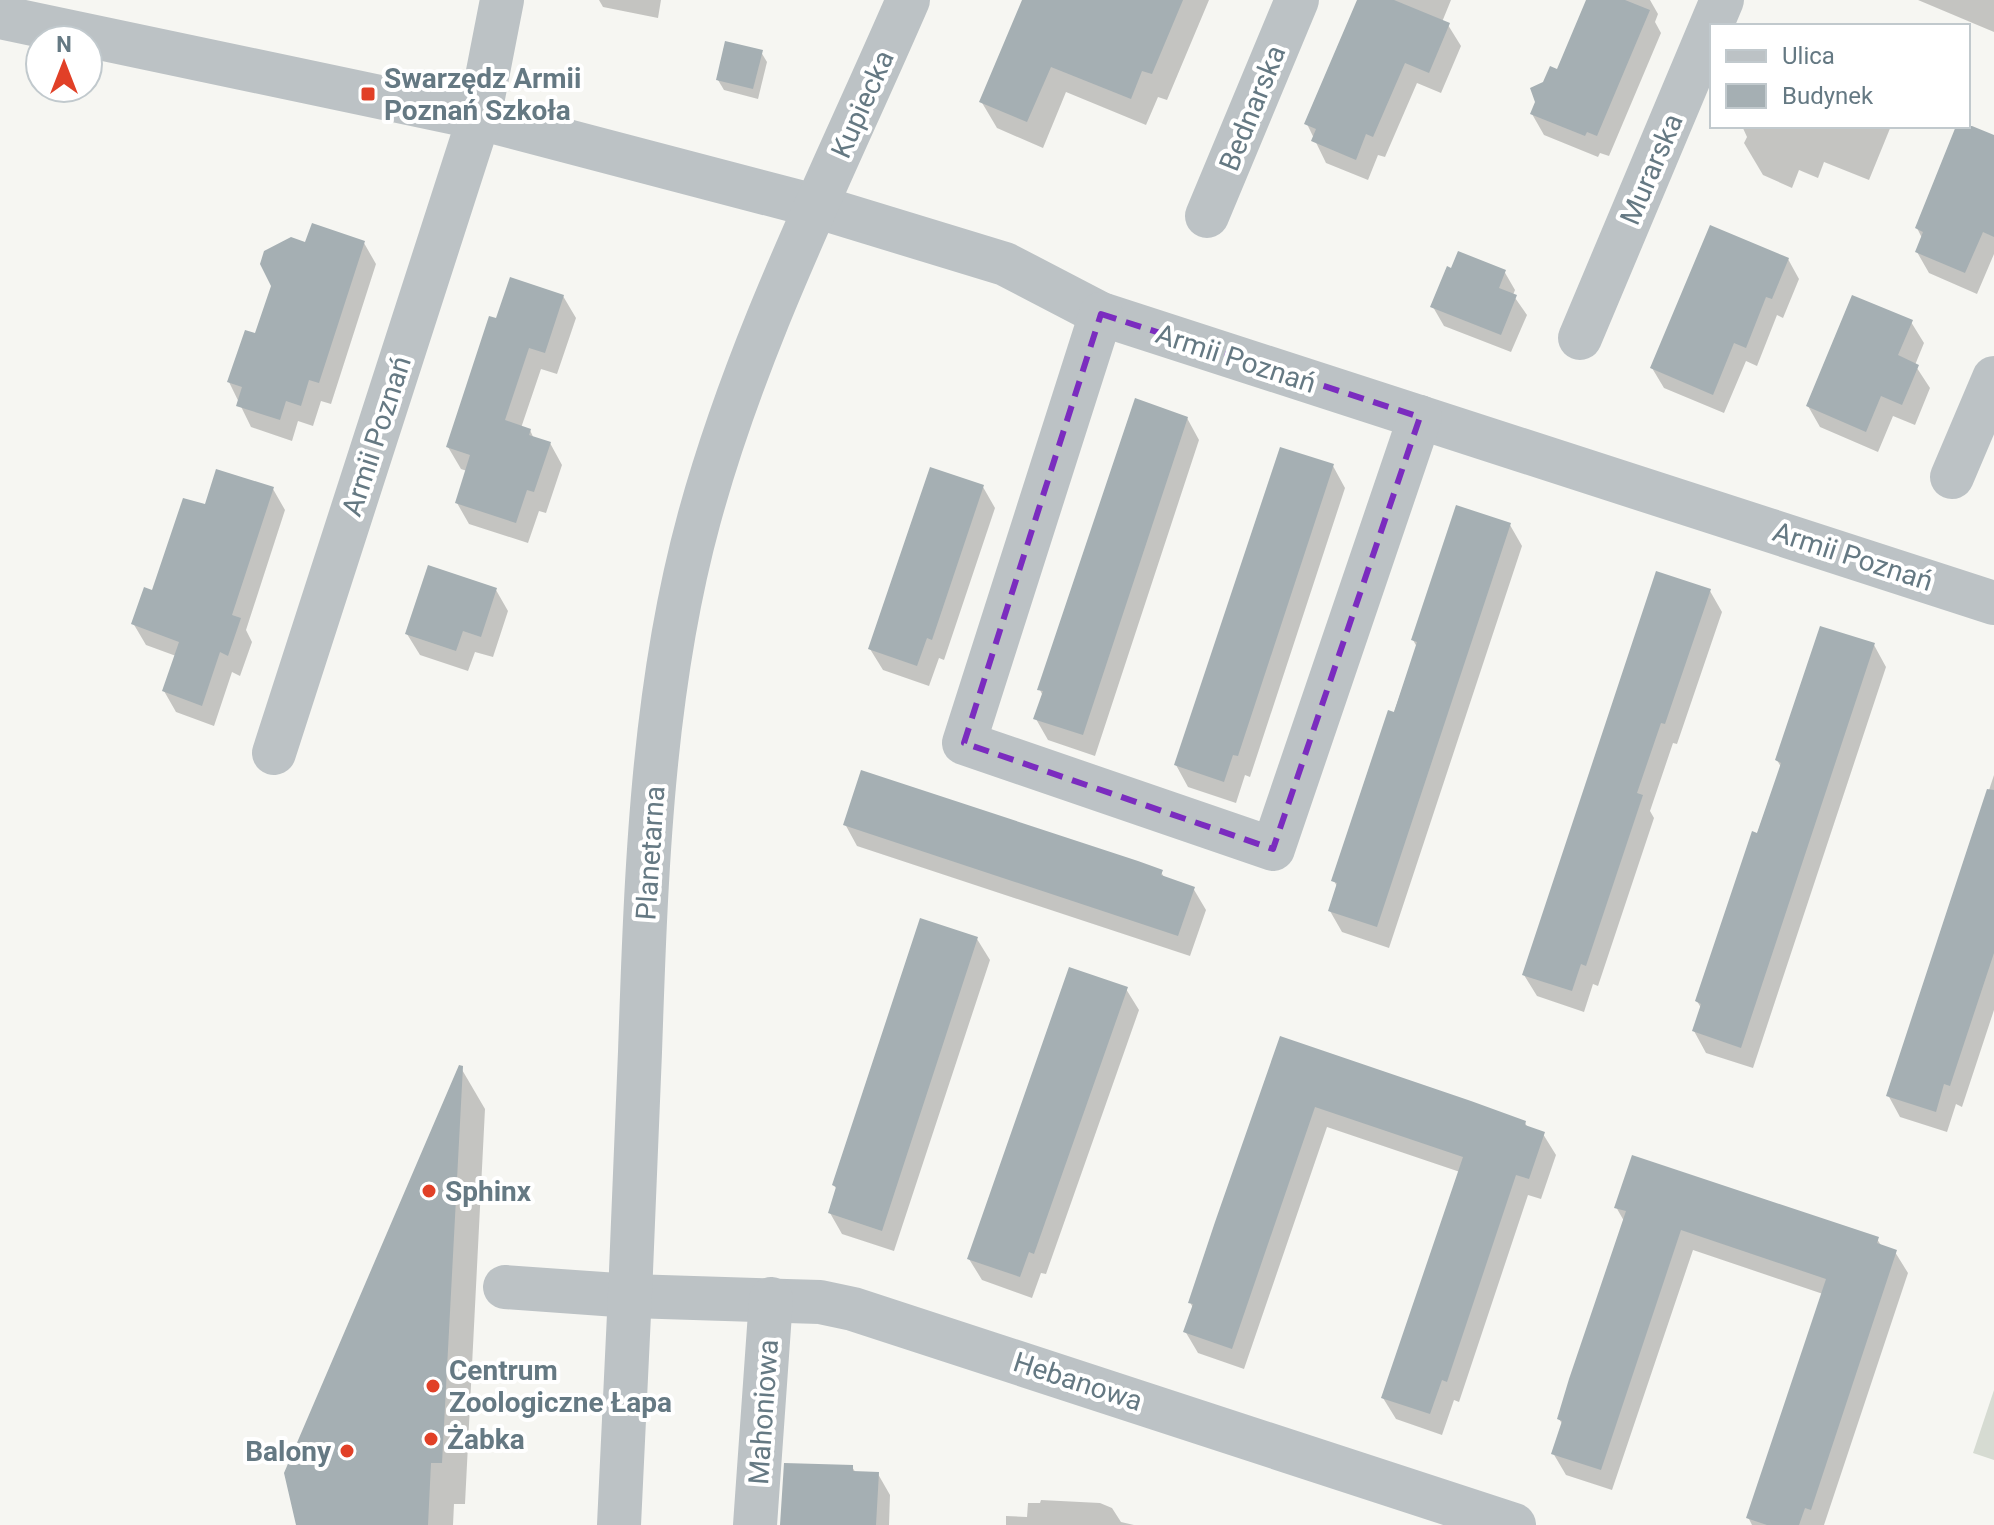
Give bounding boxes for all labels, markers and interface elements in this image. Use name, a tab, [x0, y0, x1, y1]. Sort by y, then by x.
north arrow	[24, 24, 104, 104]
legend	[1710, 24, 1970, 128]
text: N	[56, 32, 72, 57]
street label: Bednarska	[1212, 41, 1293, 176]
text: Ulica	[1782, 42, 1835, 70]
street label: Kupiecka	[824, 45, 901, 163]
place label: Swarzędz Armii Poznań Szkoła	[384, 62, 581, 127]
text: Budynek	[1782, 82, 1874, 110]
marker: Swarzędz Armii Poznań Szkoła	[359, 85, 377, 103]
street label: Murarska	[1613, 109, 1690, 230]
street label: Armii Poznań	[1152, 317, 1320, 400]
street label: Armii Poznań	[335, 352, 418, 520]
street label: Armii Poznań	[1769, 515, 1937, 598]
street label: Planetarna	[629, 785, 672, 921]
place label: Sphinx	[445, 1175, 532, 1208]
marker: Sphinx	[420, 1182, 438, 1200]
street label: Mahoniowa	[742, 1338, 785, 1486]
street label: Hebanowa	[1009, 1345, 1146, 1418]
place label: Centrum Zoologiczne Łapa	[449, 1354, 672, 1419]
marker: Centrum Zoologiczne Łapa	[424, 1377, 442, 1395]
place label: Żabka	[447, 1423, 525, 1456]
marker: Żabka	[422, 1430, 440, 1448]
place label: Balony	[245, 1435, 332, 1468]
marker: Balony	[338, 1442, 356, 1460]

